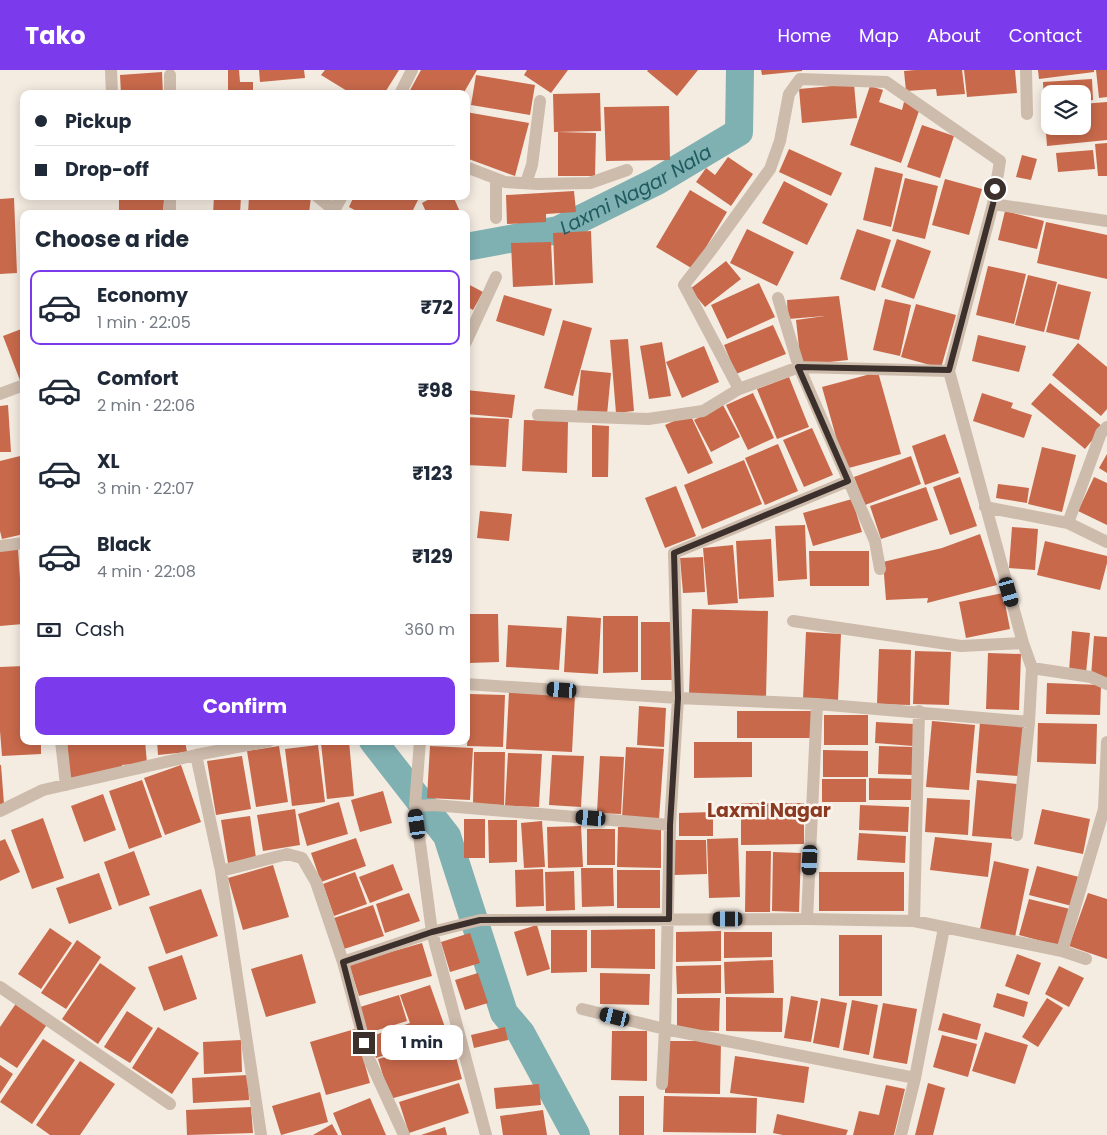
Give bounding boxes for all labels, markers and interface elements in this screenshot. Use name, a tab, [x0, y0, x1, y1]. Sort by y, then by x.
text: Tako	[25, 19, 86, 52]
text: Home	[777, 23, 831, 48]
text: Map	[859, 23, 899, 48]
text: About	[927, 23, 981, 48]
text: Contact	[1009, 23, 1082, 48]
map controls	[1041, 85, 1091, 135]
button: layers	[1041, 85, 1091, 135]
text: Pickup	[65, 108, 131, 135]
water label: Laxmi Nagar Nala	[555, 138, 717, 241]
text: Drop-off	[65, 156, 149, 183]
route start	[984, 178, 1006, 200]
text: Choose a ride	[35, 224, 189, 255]
text: Economy	[97, 282, 188, 309]
icon: car	[37, 285, 82, 330]
text: ₹72	[421, 294, 453, 321]
text: 1 min · 22:05	[97, 311, 191, 334]
text: Comfort	[97, 365, 179, 392]
icon: car	[37, 368, 82, 413]
text: ₹98	[418, 377, 453, 404]
text: 2 min · 22:06	[97, 394, 195, 417]
text: XL	[97, 448, 120, 475]
icon: car	[37, 451, 82, 496]
text: ₹123	[412, 460, 453, 487]
text: 3 min · 22:07	[97, 477, 194, 500]
text: Black	[97, 531, 151, 558]
icon: car	[37, 534, 82, 579]
text: ₹129	[412, 543, 453, 570]
text: 4 min · 22:08	[97, 560, 196, 583]
car	[997, 576, 1020, 608]
icon: cash	[35, 616, 63, 644]
text: Cash	[75, 616, 125, 643]
text: 360 m	[405, 618, 455, 641]
button: Confirm	[35, 677, 455, 735]
car	[546, 681, 577, 699]
district label: Laxmi Nagar	[707, 797, 831, 824]
car	[407, 808, 426, 840]
car	[575, 809, 606, 827]
car	[801, 845, 818, 875]
car	[713, 912, 743, 927]
car	[598, 1006, 631, 1028]
callout: 1 min	[382, 1026, 464, 1060]
text: 1 min	[401, 1031, 443, 1054]
route end	[353, 1032, 375, 1054]

